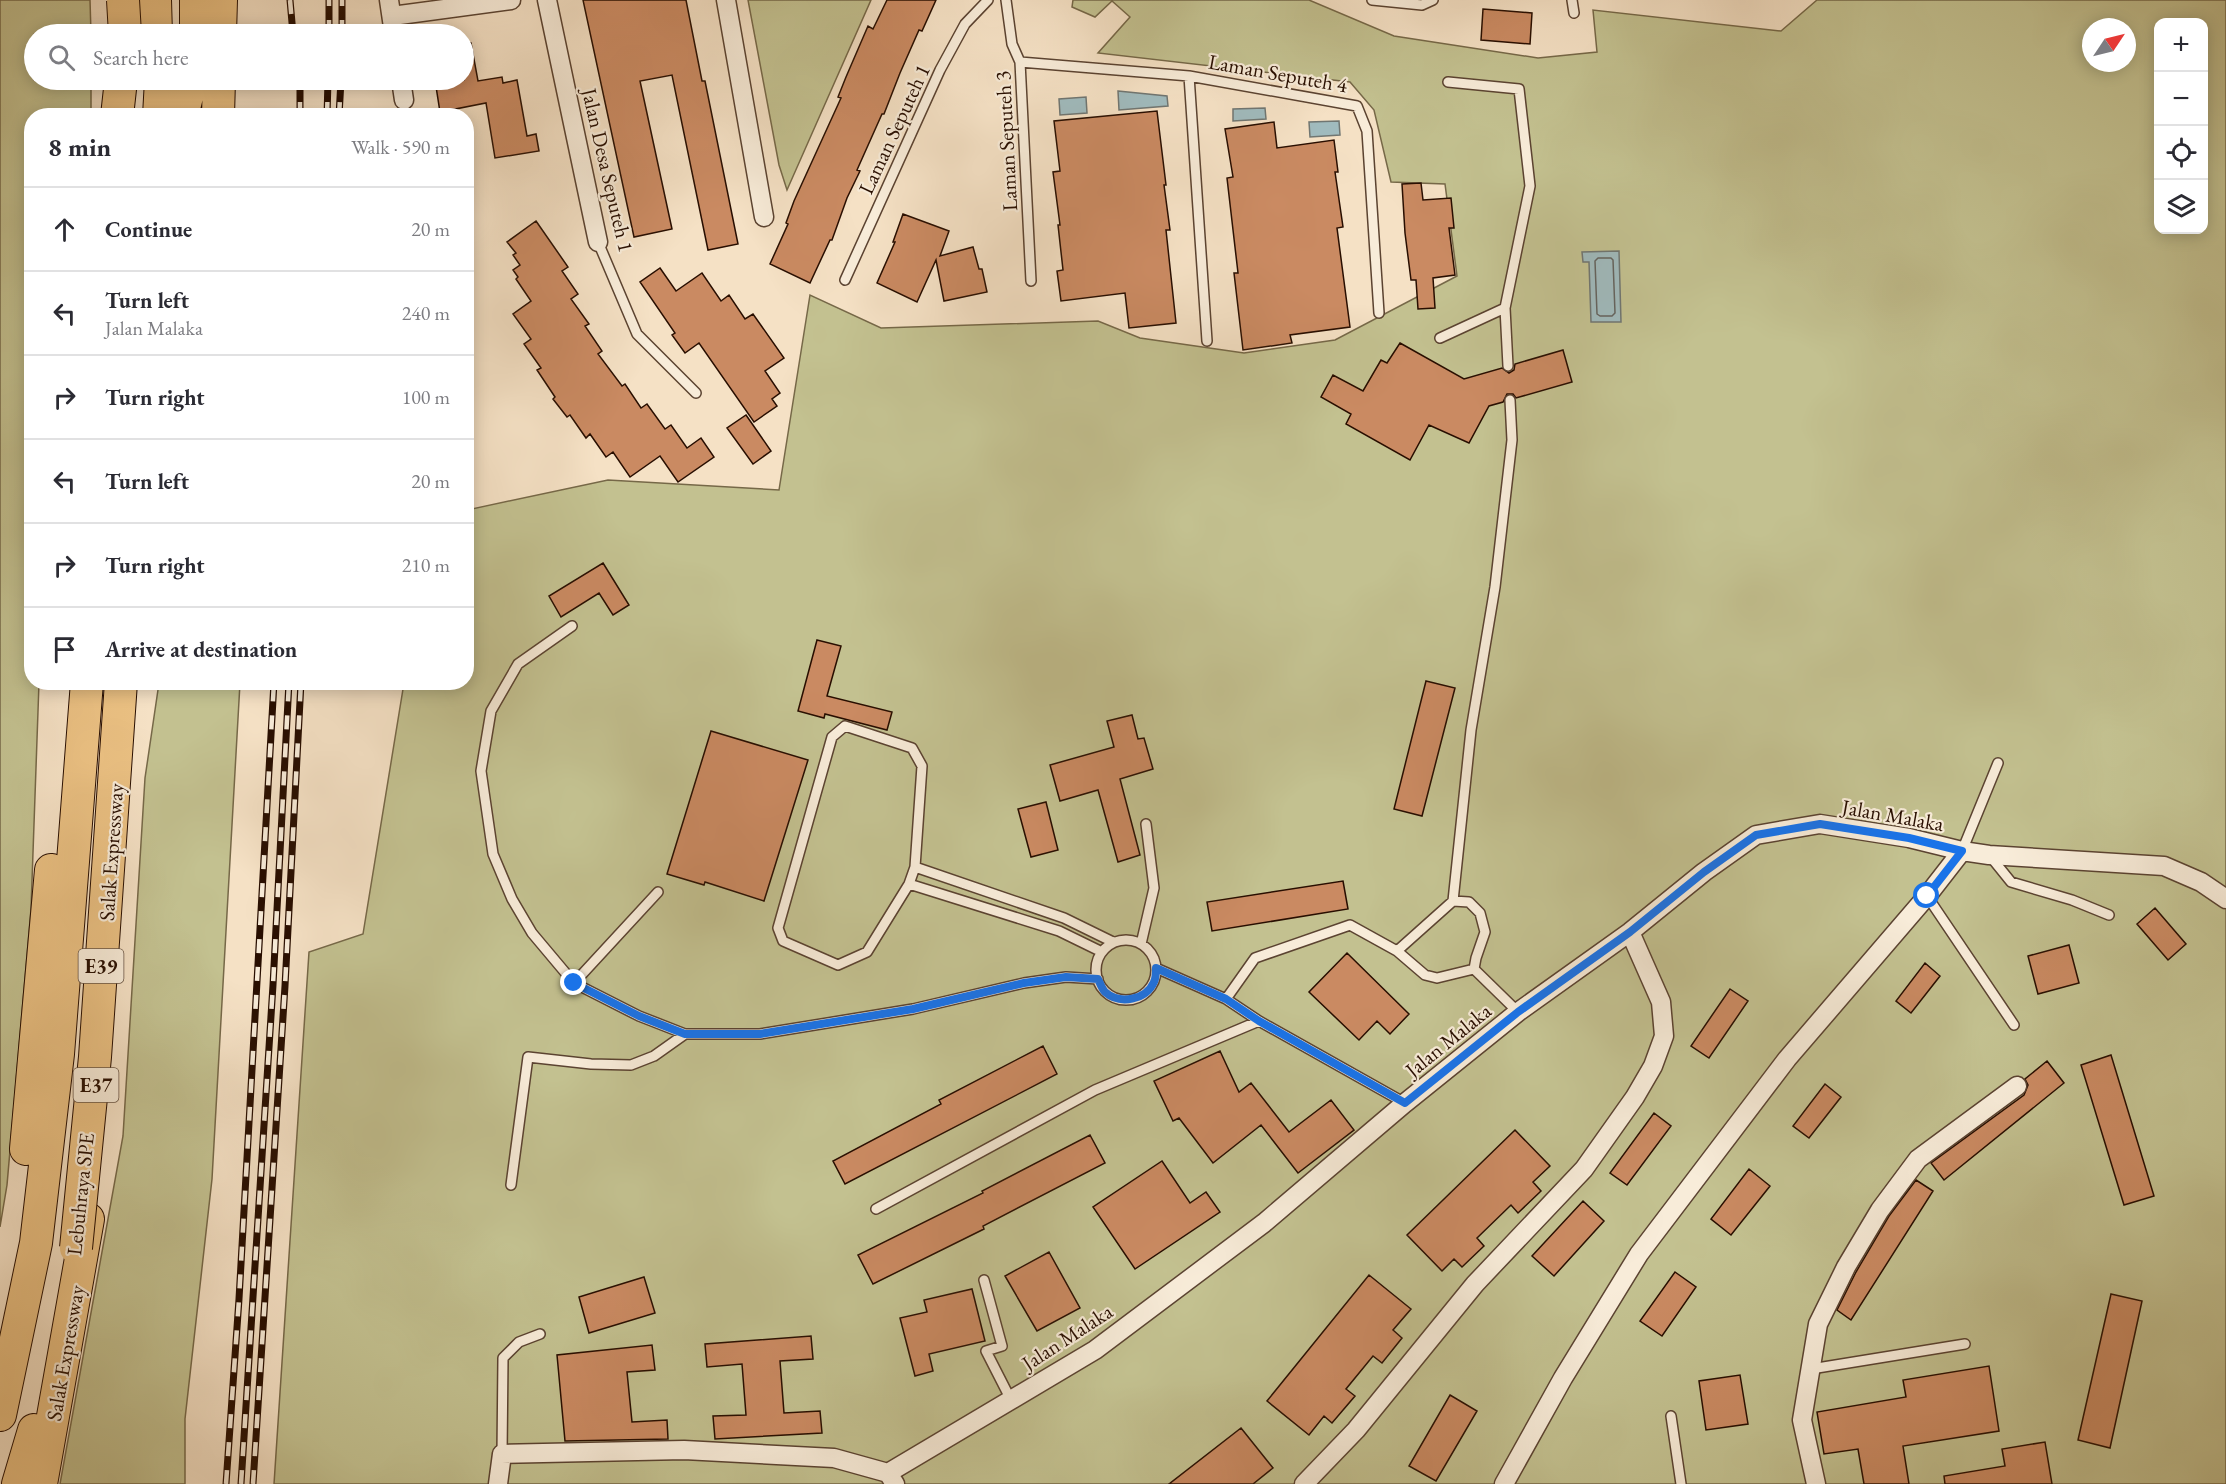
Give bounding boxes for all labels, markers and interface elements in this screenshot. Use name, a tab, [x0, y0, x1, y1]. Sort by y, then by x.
north arrow	[2082, 18, 2136, 72]
map controls	[2154, 18, 2208, 234]
button: +	[2154, 18, 2208, 72]
search box	[24, 24, 474, 90]
icon: search	[45, 41, 78, 74]
text: Search here	[93, 43, 188, 72]
street label: Laman Seputeh 4	[1206, 48, 1350, 99]
street label: Laman Seputeh 1	[852, 60, 936, 198]
street label: Laman Seputeh 3	[989, 70, 1023, 212]
button: −	[2154, 72, 2208, 126]
street label: Jalan Desa Seputeh 1	[576, 83, 640, 255]
button: locate	[2154, 126, 2208, 180]
text: 8 min	[48, 130, 111, 164]
text: Walk · 590 m	[351, 134, 450, 160]
button: layers	[2154, 180, 2208, 234]
icon: ahead	[48, 213, 81, 246]
text: Continue	[105, 215, 192, 244]
text: 20 m	[411, 216, 450, 242]
text: Turn left	[105, 286, 189, 315]
icon: left	[48, 297, 81, 330]
text: 240 m	[402, 300, 450, 326]
text: Jalan Malaka	[105, 315, 203, 341]
icon: right	[48, 381, 81, 414]
text: Turn right	[105, 383, 204, 412]
text: 100 m	[402, 384, 450, 410]
icon: left	[48, 465, 81, 498]
text: Turn left	[105, 467, 189, 496]
text: 20 m	[411, 468, 450, 494]
icon: right	[48, 549, 81, 582]
text: Turn right	[105, 551, 204, 580]
text: 210 m	[402, 552, 450, 578]
icon: arrive	[48, 633, 81, 666]
text: Arrive at destination	[105, 635, 297, 664]
street label: Salak Expressway	[93, 782, 129, 922]
street label: Jalan Malaka	[1838, 792, 1947, 837]
route start	[1913, 882, 1939, 908]
road number: E39	[78, 949, 124, 983]
route end	[560, 969, 586, 995]
street label: Jalan Malaka	[1398, 997, 1497, 1084]
road number: E37	[74, 1068, 118, 1102]
street label: Lebuhraya SPE	[60, 1131, 100, 1257]
street label: Salak Expressway	[40, 1282, 90, 1423]
street label: Jalan Malaka	[1015, 1297, 1118, 1377]

